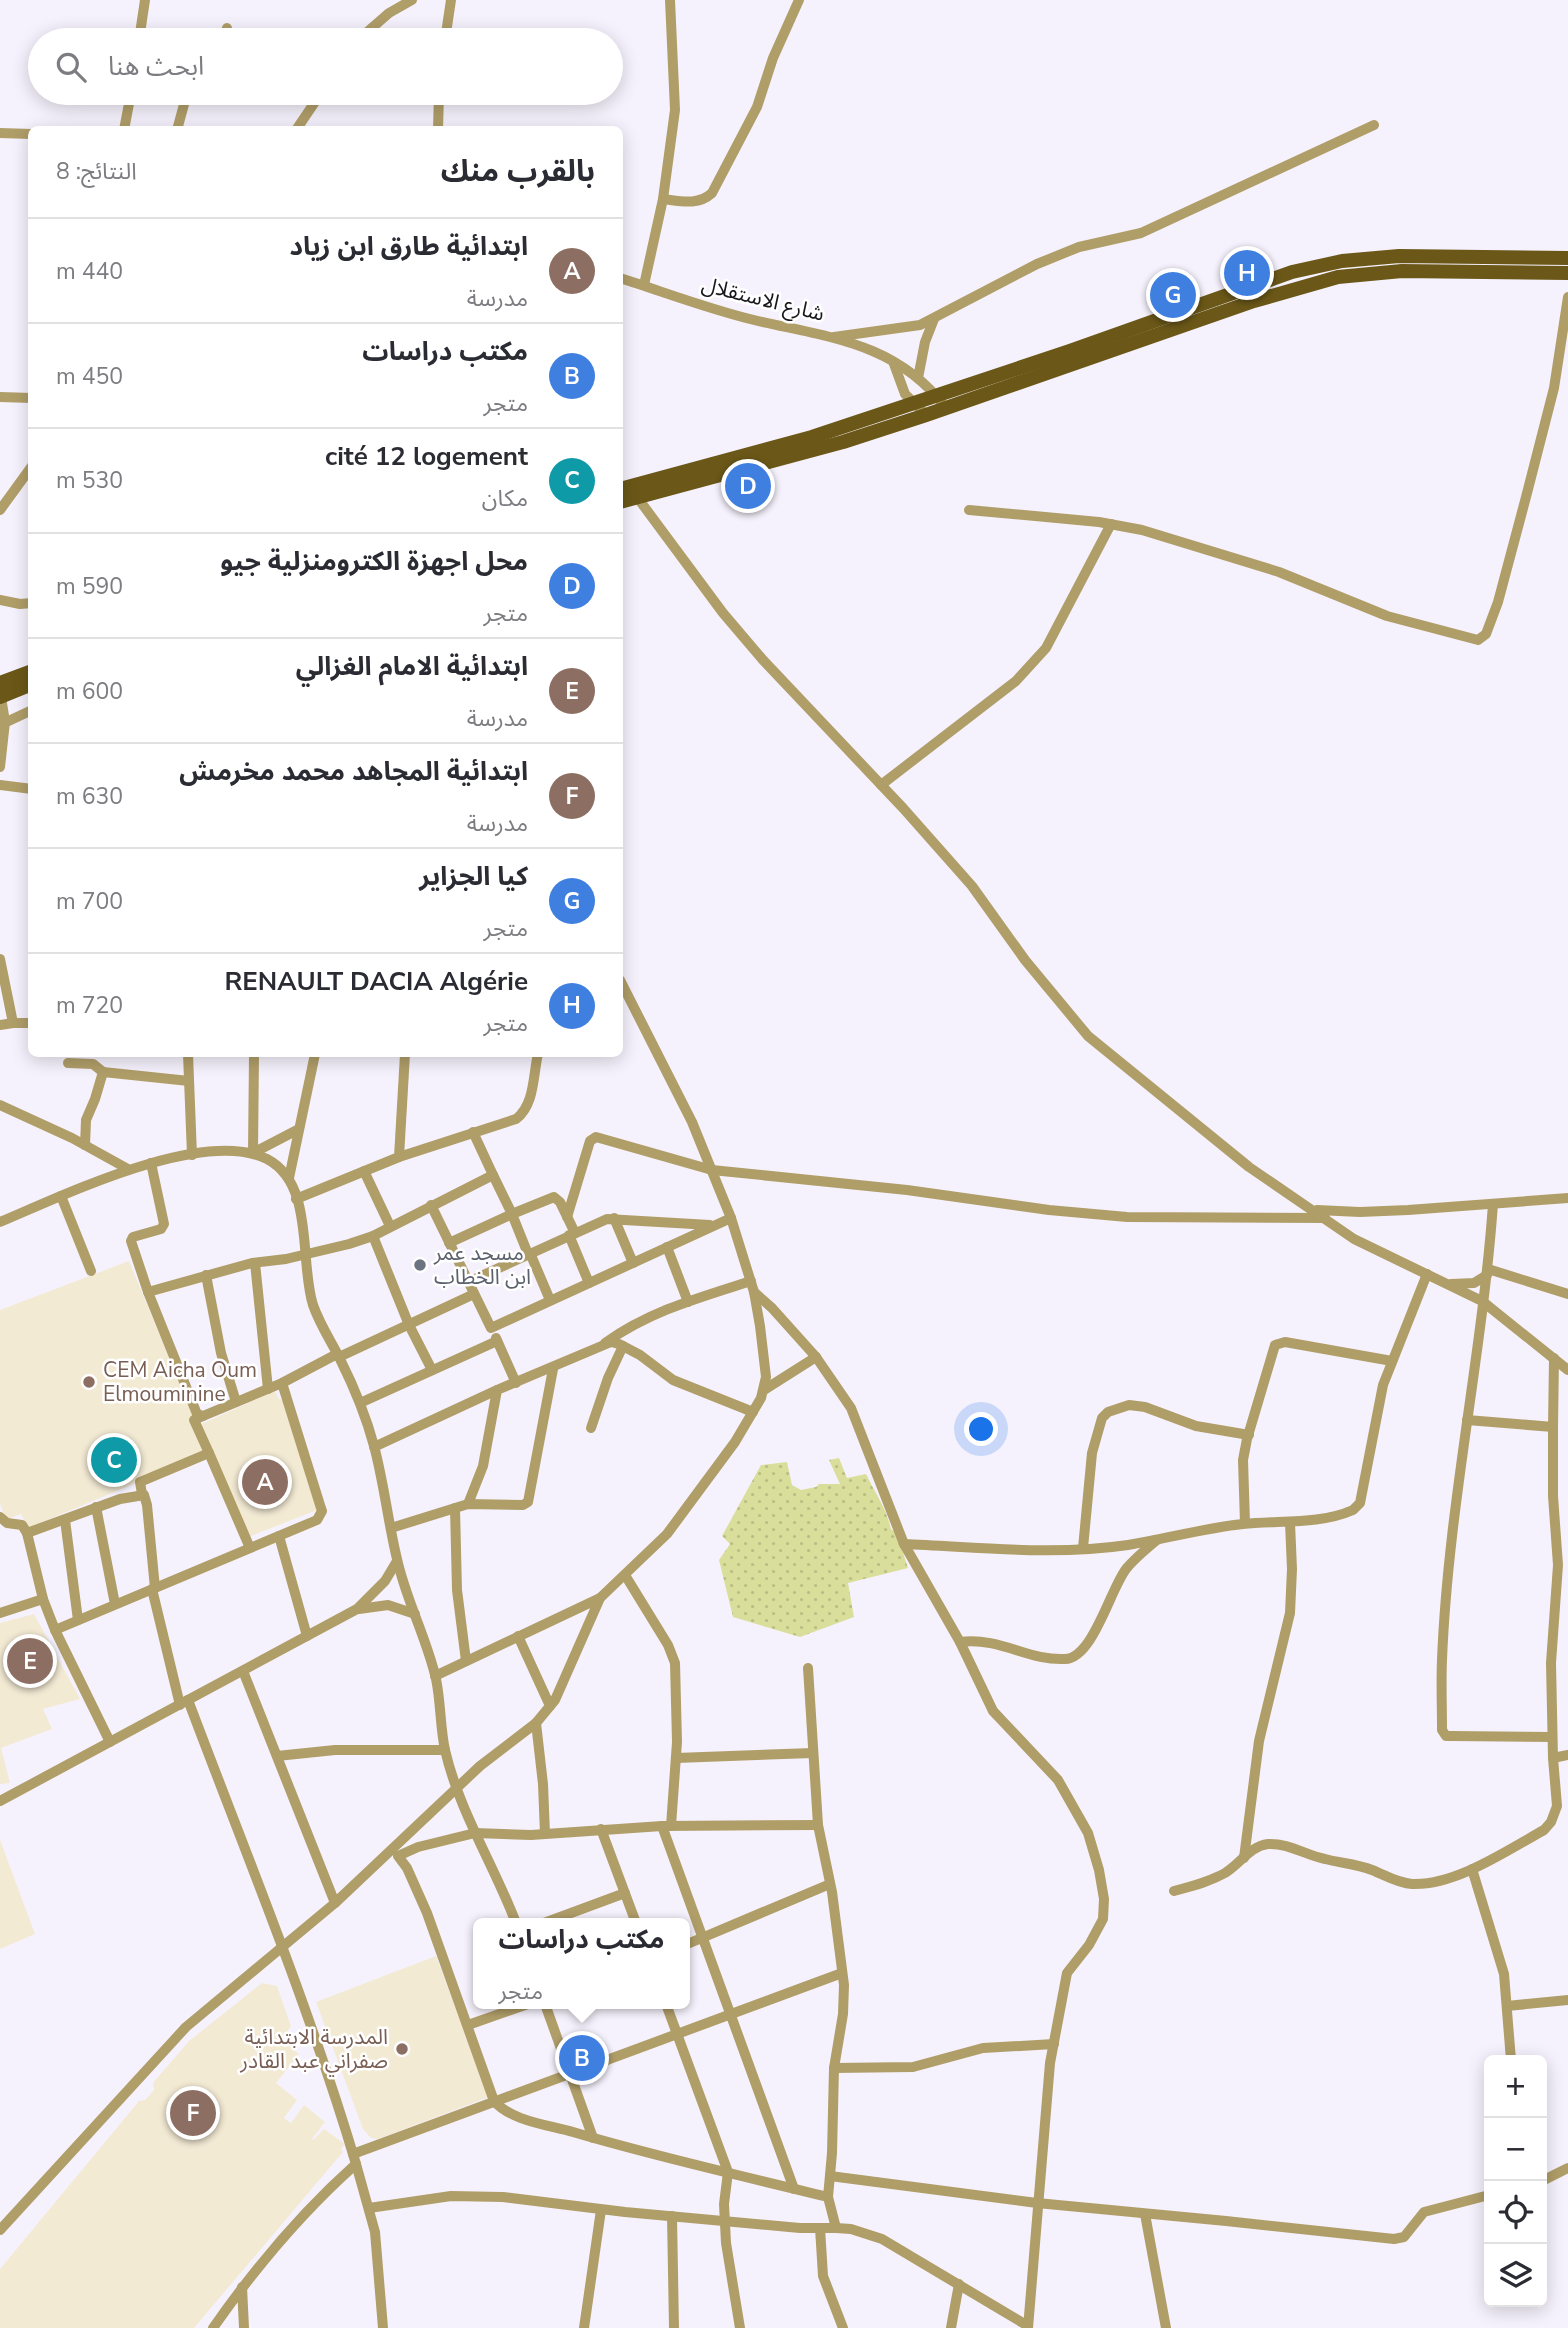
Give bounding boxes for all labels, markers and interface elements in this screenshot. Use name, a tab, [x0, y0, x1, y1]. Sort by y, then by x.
search box	[28, 28, 623, 105]
icon: search	[52, 48, 90, 86]
text: ابحث هنا	[108, 49, 204, 84]
text: بالقرب منك	[441, 151, 595, 192]
text: النتائج: 8	[56, 156, 137, 187]
text: ابتدائية طارق ابن زياد	[290, 229, 528, 264]
pin: H	[1224, 247, 1270, 299]
text: 440 m	[56, 256, 123, 287]
text: A	[563, 256, 581, 287]
pin: G	[1150, 269, 1196, 321]
street label: شارع الاستقلال	[699, 270, 827, 329]
text: مدرسة	[467, 283, 528, 314]
text: مكتب دراسات	[362, 334, 528, 369]
text: 450 m	[56, 361, 123, 392]
text: B	[564, 361, 580, 392]
text: متجر	[484, 388, 528, 419]
text: cité 12 logement	[325, 439, 528, 474]
pin: D	[725, 460, 771, 512]
text: 530 m	[56, 465, 123, 496]
text: C	[564, 465, 580, 496]
text: مكان	[482, 483, 528, 514]
text: محل اجهزة الكترومنزلية جيو	[220, 544, 528, 579]
text: 590 m	[56, 571, 123, 602]
text: D	[563, 571, 581, 602]
text: متجر	[484, 598, 528, 629]
text: ابتدائية الامام الغزالي	[296, 649, 528, 684]
text: 600 m	[56, 676, 123, 707]
text: E	[565, 676, 579, 707]
text: مدرسة	[467, 703, 528, 734]
text: ابتدائية المجاهد محمد مخرمش	[179, 754, 528, 789]
text: 630 m	[56, 781, 123, 812]
text: F	[566, 781, 578, 812]
text: مدرسة	[467, 808, 528, 839]
text: كيا الجزاير	[419, 859, 528, 894]
text: 700 m	[56, 886, 123, 917]
text: G	[564, 886, 580, 917]
text: متجر	[484, 913, 528, 944]
text: RENAULT DACIA Algérie	[224, 964, 528, 999]
text: 720 m	[56, 990, 123, 1021]
text: H	[563, 990, 581, 1021]
text: متجر	[484, 1008, 528, 1039]
place label: مسجد عمر ابن الخطاب	[433, 1239, 531, 1291]
marker: مسجد عمر ابن الخطاب	[412, 1257, 428, 1273]
place label: CEM Aicha Oum Elmouminine	[103, 1356, 257, 1408]
marker: CEM Aicha Oum Elmouminine	[81, 1374, 97, 1390]
your location	[964, 1412, 998, 1446]
pin: C	[91, 1434, 137, 1486]
pin: A	[242, 1456, 288, 1508]
pin: E	[7, 1635, 53, 1687]
popup	[473, 1918, 690, 2009]
text: مكتب دراسات	[499, 1922, 664, 1957]
text: متجر	[499, 1976, 543, 2007]
place label: المدرسة الابتدائية صفراني عبد القادر	[239, 2023, 388, 2077]
pin: B	[559, 2032, 605, 2084]
marker: المدرسة الابتدائية صفراني عبد القادر	[394, 2041, 410, 2057]
map controls	[1484, 2055, 1547, 2307]
button: +	[1484, 2055, 1547, 2118]
pin: F	[170, 2087, 216, 2139]
button: −	[1484, 2118, 1547, 2181]
button: locate	[1484, 2181, 1547, 2244]
button: layers	[1484, 2244, 1547, 2307]

